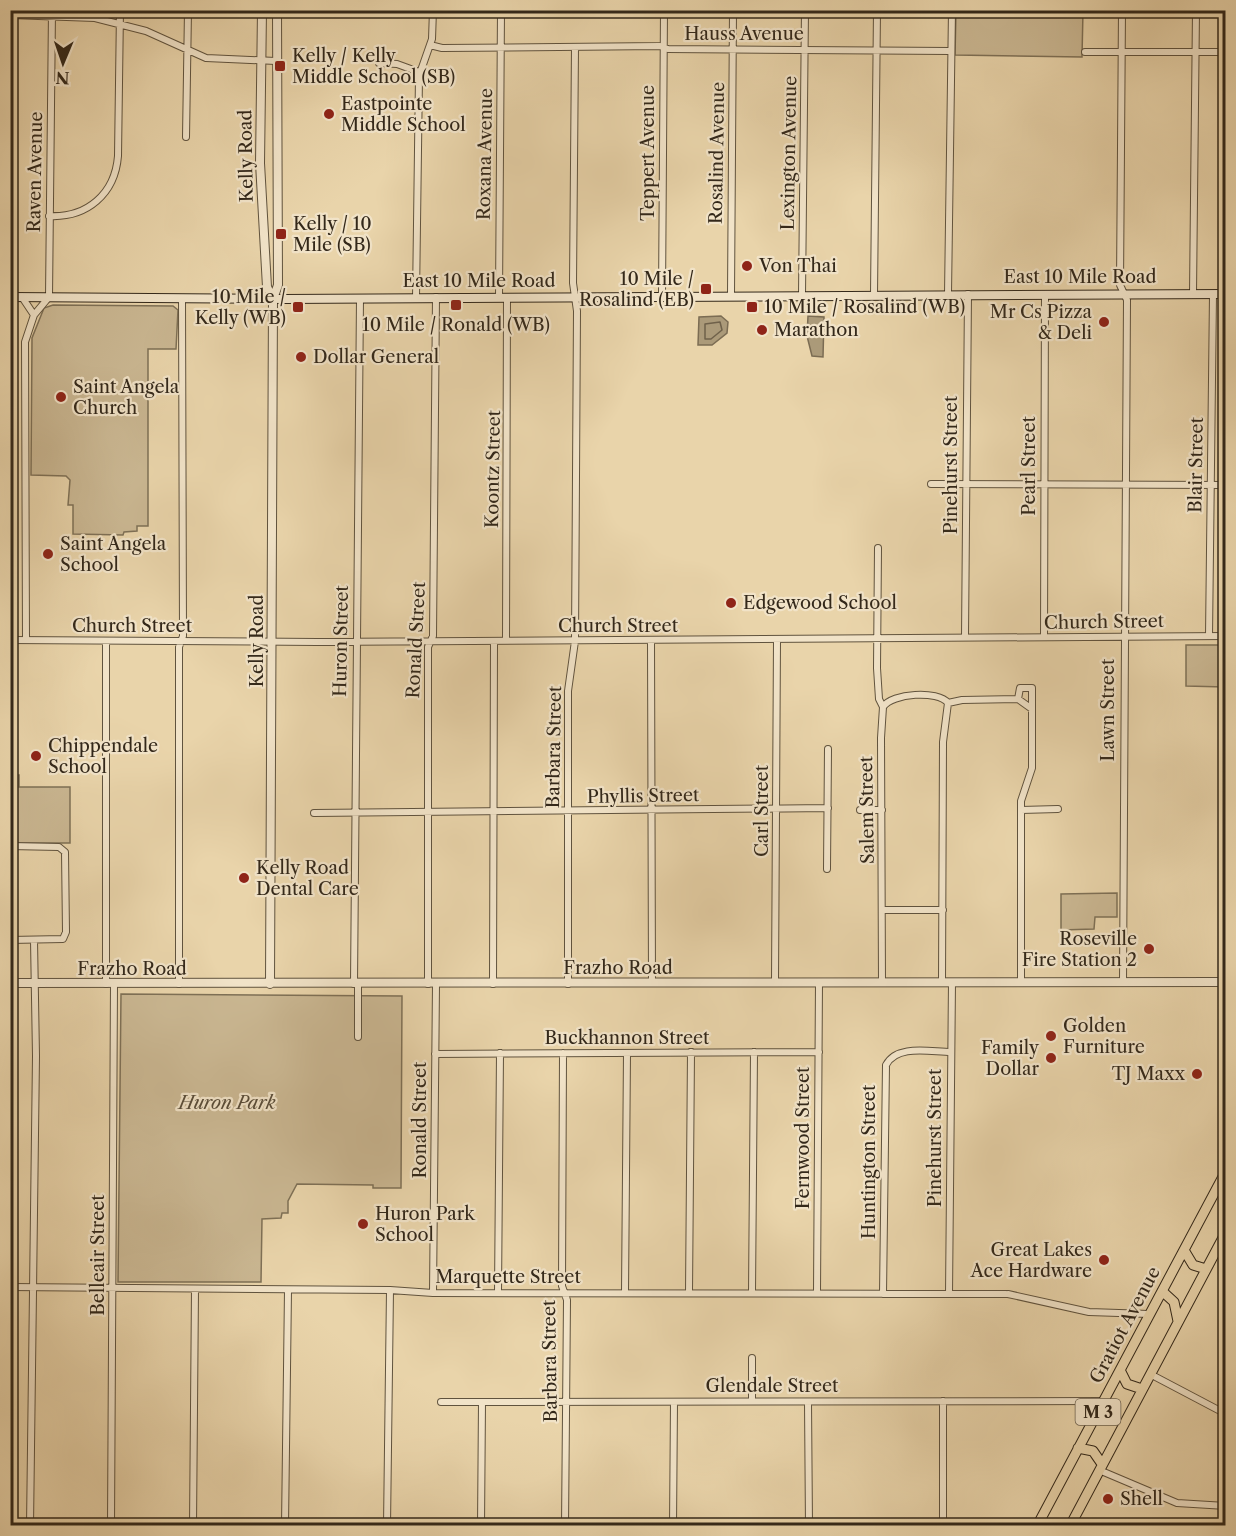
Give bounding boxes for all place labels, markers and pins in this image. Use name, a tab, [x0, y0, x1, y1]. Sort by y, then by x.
place label: Kelly / Kelly Middle School (SB)	[292, 45, 455, 88]
marker: Kelly / Kelly Middle School (SB)	[273, 59, 287, 73]
place label: Eastpointe Middle School	[341, 93, 466, 136]
marker: Eastpointe Middle School	[322, 107, 336, 121]
place label: Kelly / 10 Mile (SB)	[293, 213, 372, 256]
marker: Kelly / 10 Mile (SB)	[274, 227, 288, 241]
place label: Von Thai	[758, 255, 837, 277]
marker: Von Thai	[740, 259, 754, 273]
place label: 10 Mile / Rosalind (EB)	[579, 268, 694, 311]
marker: 10 Mile / Rosalind (EB)	[699, 282, 713, 296]
place label: 10 Mile / Kelly (WB)	[195, 286, 286, 329]
place label: 10 Mile / Rosalind (WB)	[764, 296, 965, 318]
marker: 10 Mile / Ronald (WB)	[449, 298, 463, 312]
marker: 10 Mile / Kelly (WB)	[291, 300, 305, 314]
marker: 10 Mile / Rosalind (WB)	[745, 300, 759, 314]
place label: Mr Cs Pizza & Deli	[990, 301, 1093, 344]
place label: 10 Mile / Ronald (WB)	[362, 314, 550, 336]
marker: Mr Cs Pizza & Deli	[1097, 315, 1111, 329]
place label: Marathon	[774, 319, 858, 341]
marker: Marathon	[755, 323, 769, 337]
place label: Dollar General	[313, 346, 439, 368]
marker: Dollar General	[294, 350, 308, 364]
place label: Saint Angela Church	[73, 376, 180, 419]
marker: Saint Angela Church	[54, 390, 68, 404]
place label: Saint Angela School	[60, 533, 167, 576]
marker: Saint Angela School	[41, 547, 55, 561]
place label: Edgewood School	[743, 592, 897, 614]
marker: Edgewood School	[724, 596, 738, 610]
place label: Chippendale School	[48, 735, 158, 778]
marker: Chippendale School	[29, 749, 43, 763]
place label: Kelly Road Dental Care	[256, 857, 359, 900]
marker: Kelly Road Dental Care	[237, 871, 251, 885]
place label: Roseville Fire Station 2	[1022, 928, 1137, 971]
marker: Roseville Fire Station 2	[1142, 942, 1156, 956]
place label: Golden Furniture	[1063, 1015, 1145, 1058]
marker: Golden Furniture	[1044, 1029, 1058, 1043]
place label: Family Dollar	[981, 1037, 1040, 1080]
marker: Family Dollar	[1044, 1051, 1058, 1065]
place label: TJ Maxx	[1112, 1063, 1185, 1085]
marker: TJ Maxx	[1190, 1067, 1204, 1081]
place label: Huron Park School	[375, 1203, 476, 1246]
marker: Huron Park School	[356, 1217, 370, 1231]
place label: Great Lakes Ace Hardware	[969, 1239, 1092, 1282]
marker: Great Lakes Ace Hardware	[1097, 1253, 1111, 1267]
place label: Shell	[1120, 1488, 1163, 1510]
marker: Shell	[1101, 1492, 1115, 1506]

